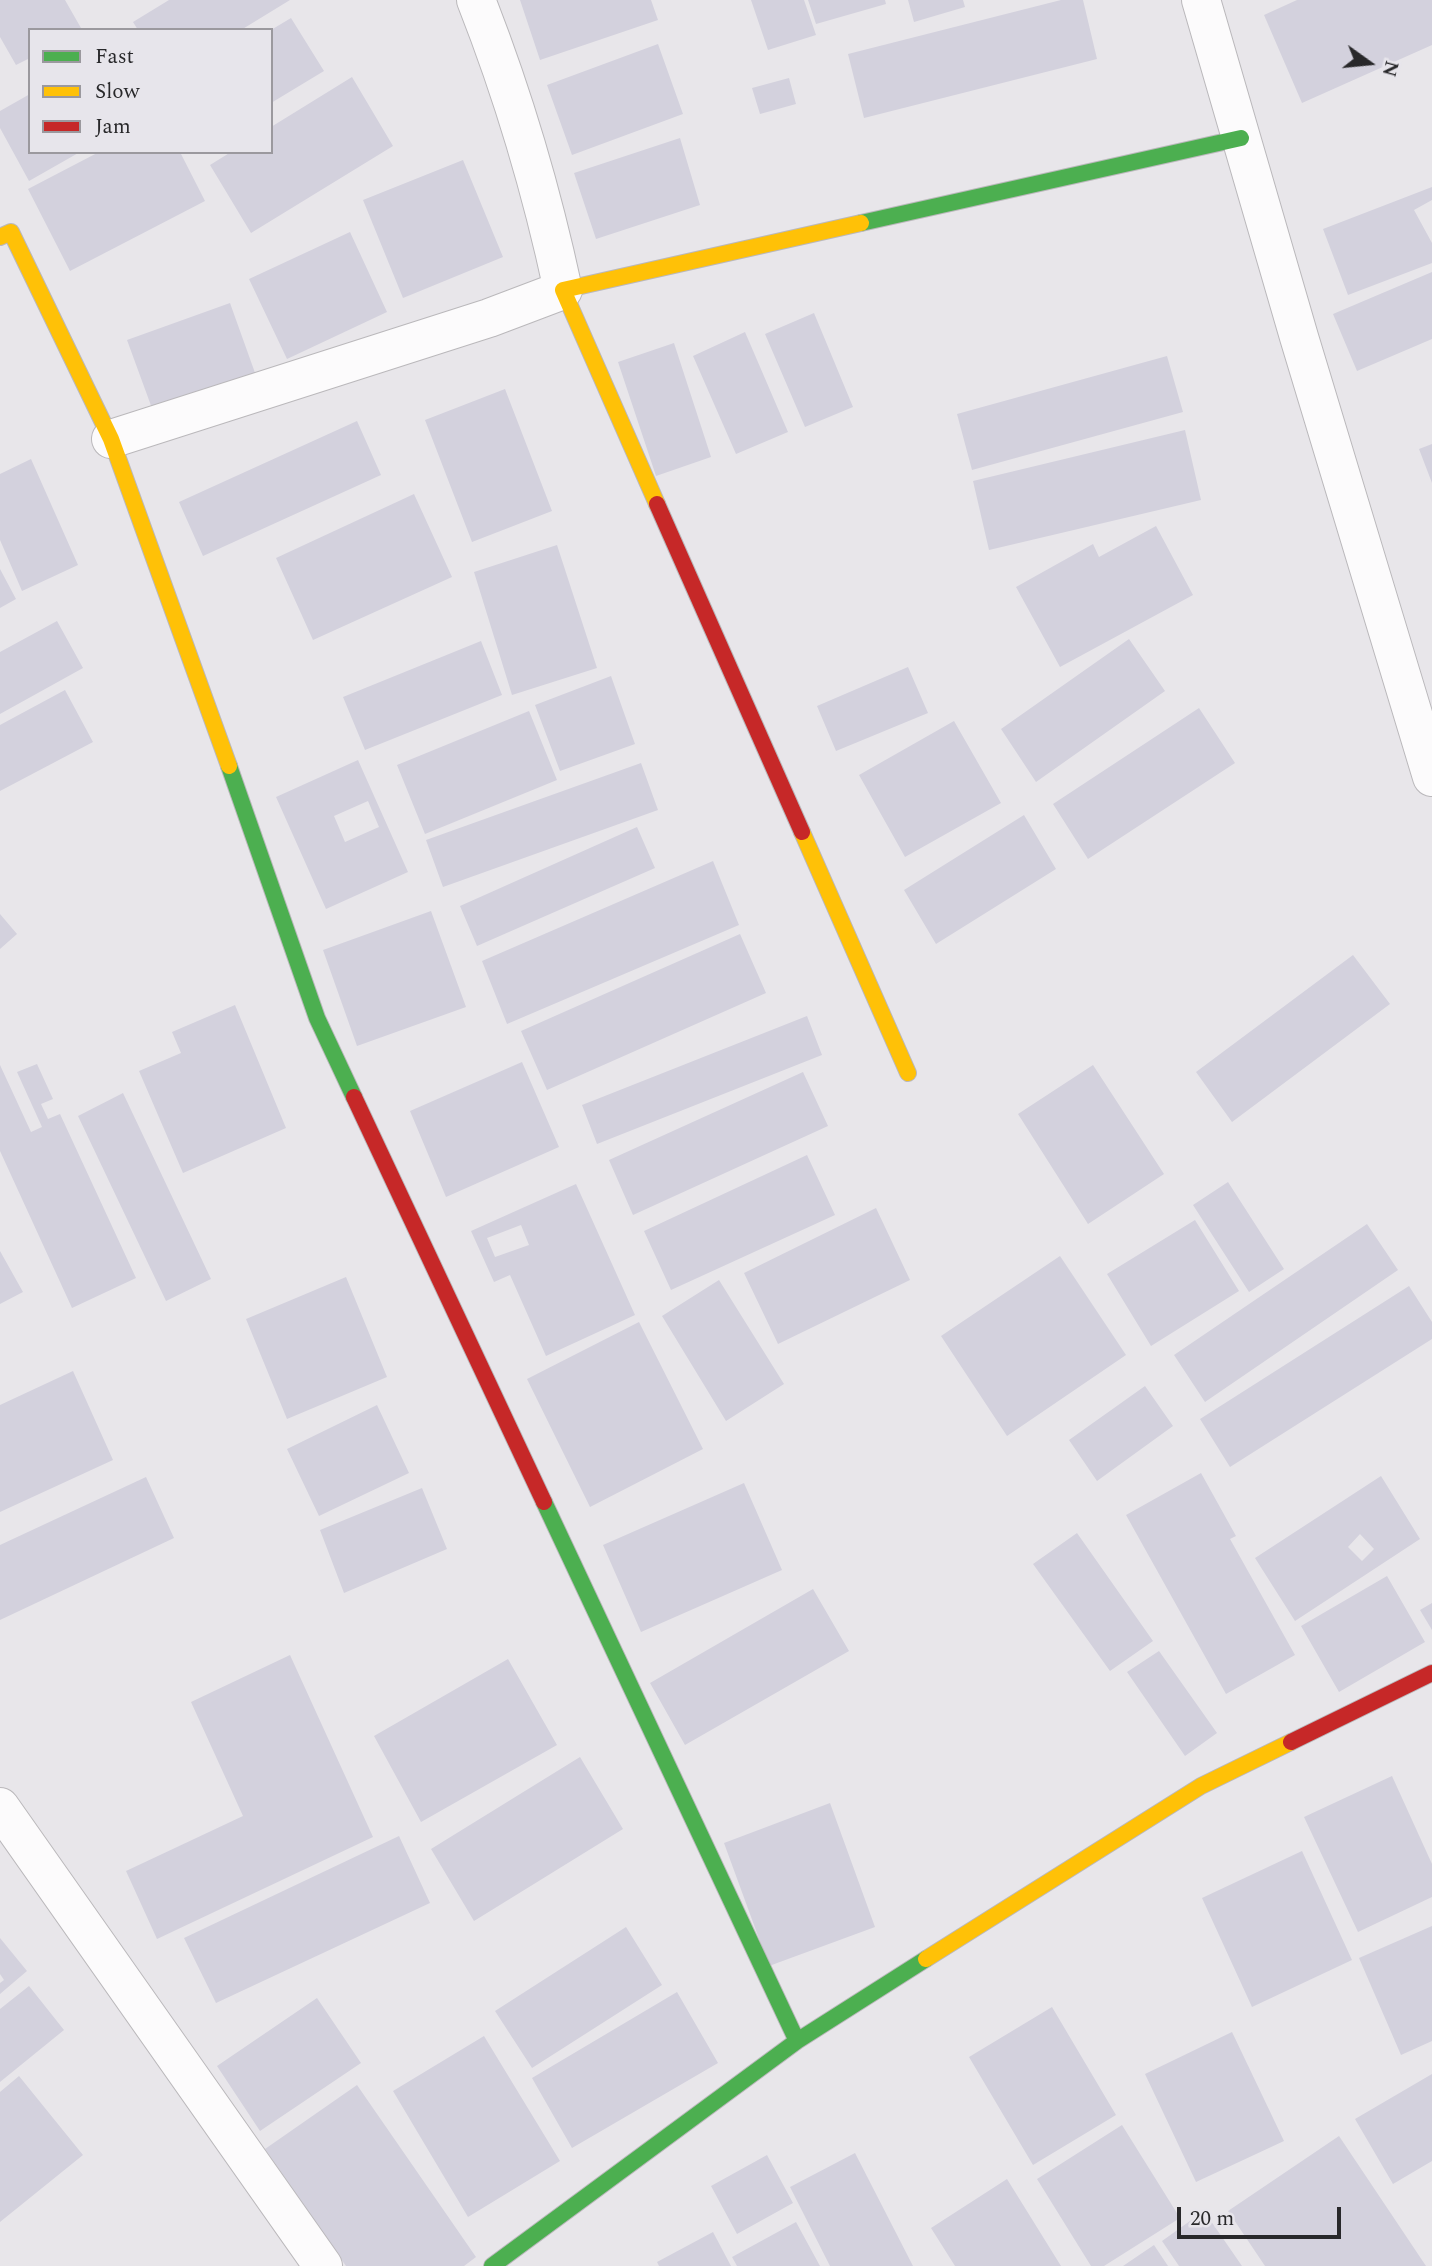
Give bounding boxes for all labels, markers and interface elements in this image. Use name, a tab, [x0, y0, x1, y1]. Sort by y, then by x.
legend	[28, 28, 273, 154]
north arrow	[1334, 28, 1404, 98]
text: Fast	[95, 41, 134, 73]
text: N	[1374, 57, 1406, 80]
text: Slow	[95, 76, 139, 108]
text: Jam	[95, 111, 131, 143]
scale bar	[1180, 2192, 1344, 2236]
text: 20 m	[1190, 2203, 1234, 2235]

